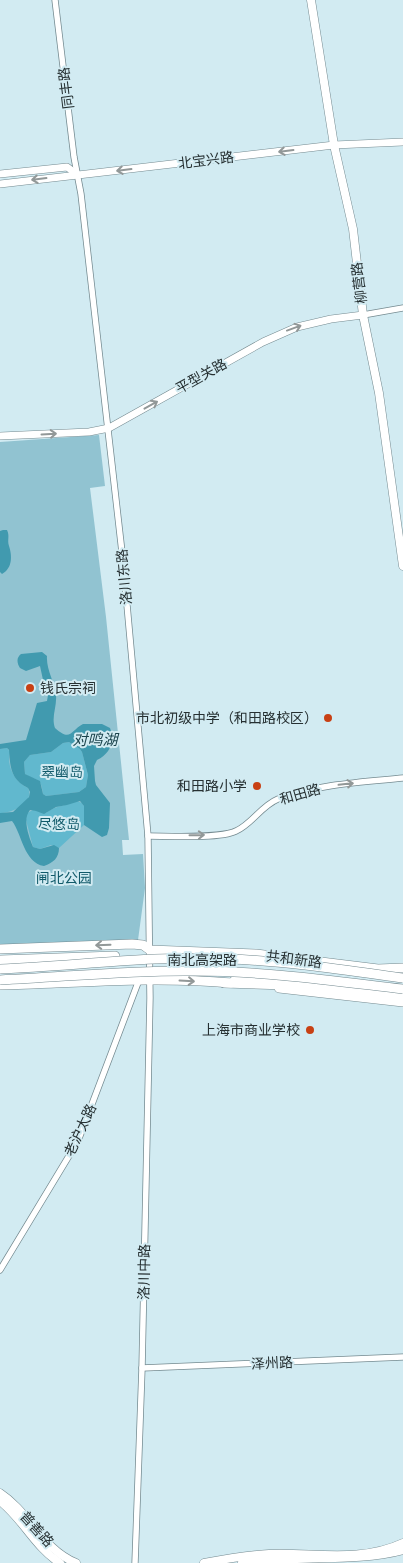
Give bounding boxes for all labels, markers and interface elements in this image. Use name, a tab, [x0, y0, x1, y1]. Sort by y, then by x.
street label: 同丰路	[56, 66, 78, 110]
one-way arrow	[278, 146, 294, 156]
street label: 北宝兴路	[177, 149, 235, 173]
one-way arrow	[117, 165, 133, 175]
one-way arrow	[31, 174, 47, 184]
street label: 柳营路	[349, 261, 371, 305]
one-way arrow	[286, 323, 302, 332]
street label: 平型关路	[173, 356, 230, 398]
one-way arrow	[143, 399, 158, 409]
one-way arrow	[40, 429, 56, 439]
street label: 洛川东路	[115, 548, 136, 606]
place label: 钱氏宗祠	[40, 681, 96, 698]
marker: 钱氏宗祠	[24, 682, 36, 694]
place label: 市北初级中学（和田路校区）	[136, 710, 318, 728]
marker: 市北初级中学（和田路校区）	[322, 712, 334, 724]
water label: 对鸣湖	[72, 732, 119, 751]
park label: 翠幽岛	[41, 765, 83, 782]
place label: 和田路小学	[177, 779, 247, 796]
one-way arrow	[337, 779, 353, 789]
marker: 和田路小学	[251, 780, 263, 792]
street label: 和田路	[278, 781, 323, 809]
park label: 尽悠岛	[38, 817, 80, 834]
one-way arrow	[188, 831, 204, 840]
park label: 闸北公园	[36, 870, 92, 888]
one-way arrow	[95, 940, 111, 949]
street label: 共和新路	[265, 949, 323, 972]
street label: 南北高架路	[167, 952, 237, 970]
one-way arrow	[179, 976, 195, 985]
place label: 上海市商业学校	[202, 1022, 300, 1040]
marker: 上海市商业学校	[304, 1024, 316, 1036]
street label: 老沪太路	[62, 1102, 101, 1160]
street label: 洛川中路	[137, 1244, 154, 1300]
street label: 泽州路	[251, 1354, 293, 1374]
street label: 普善路	[16, 1509, 56, 1551]

